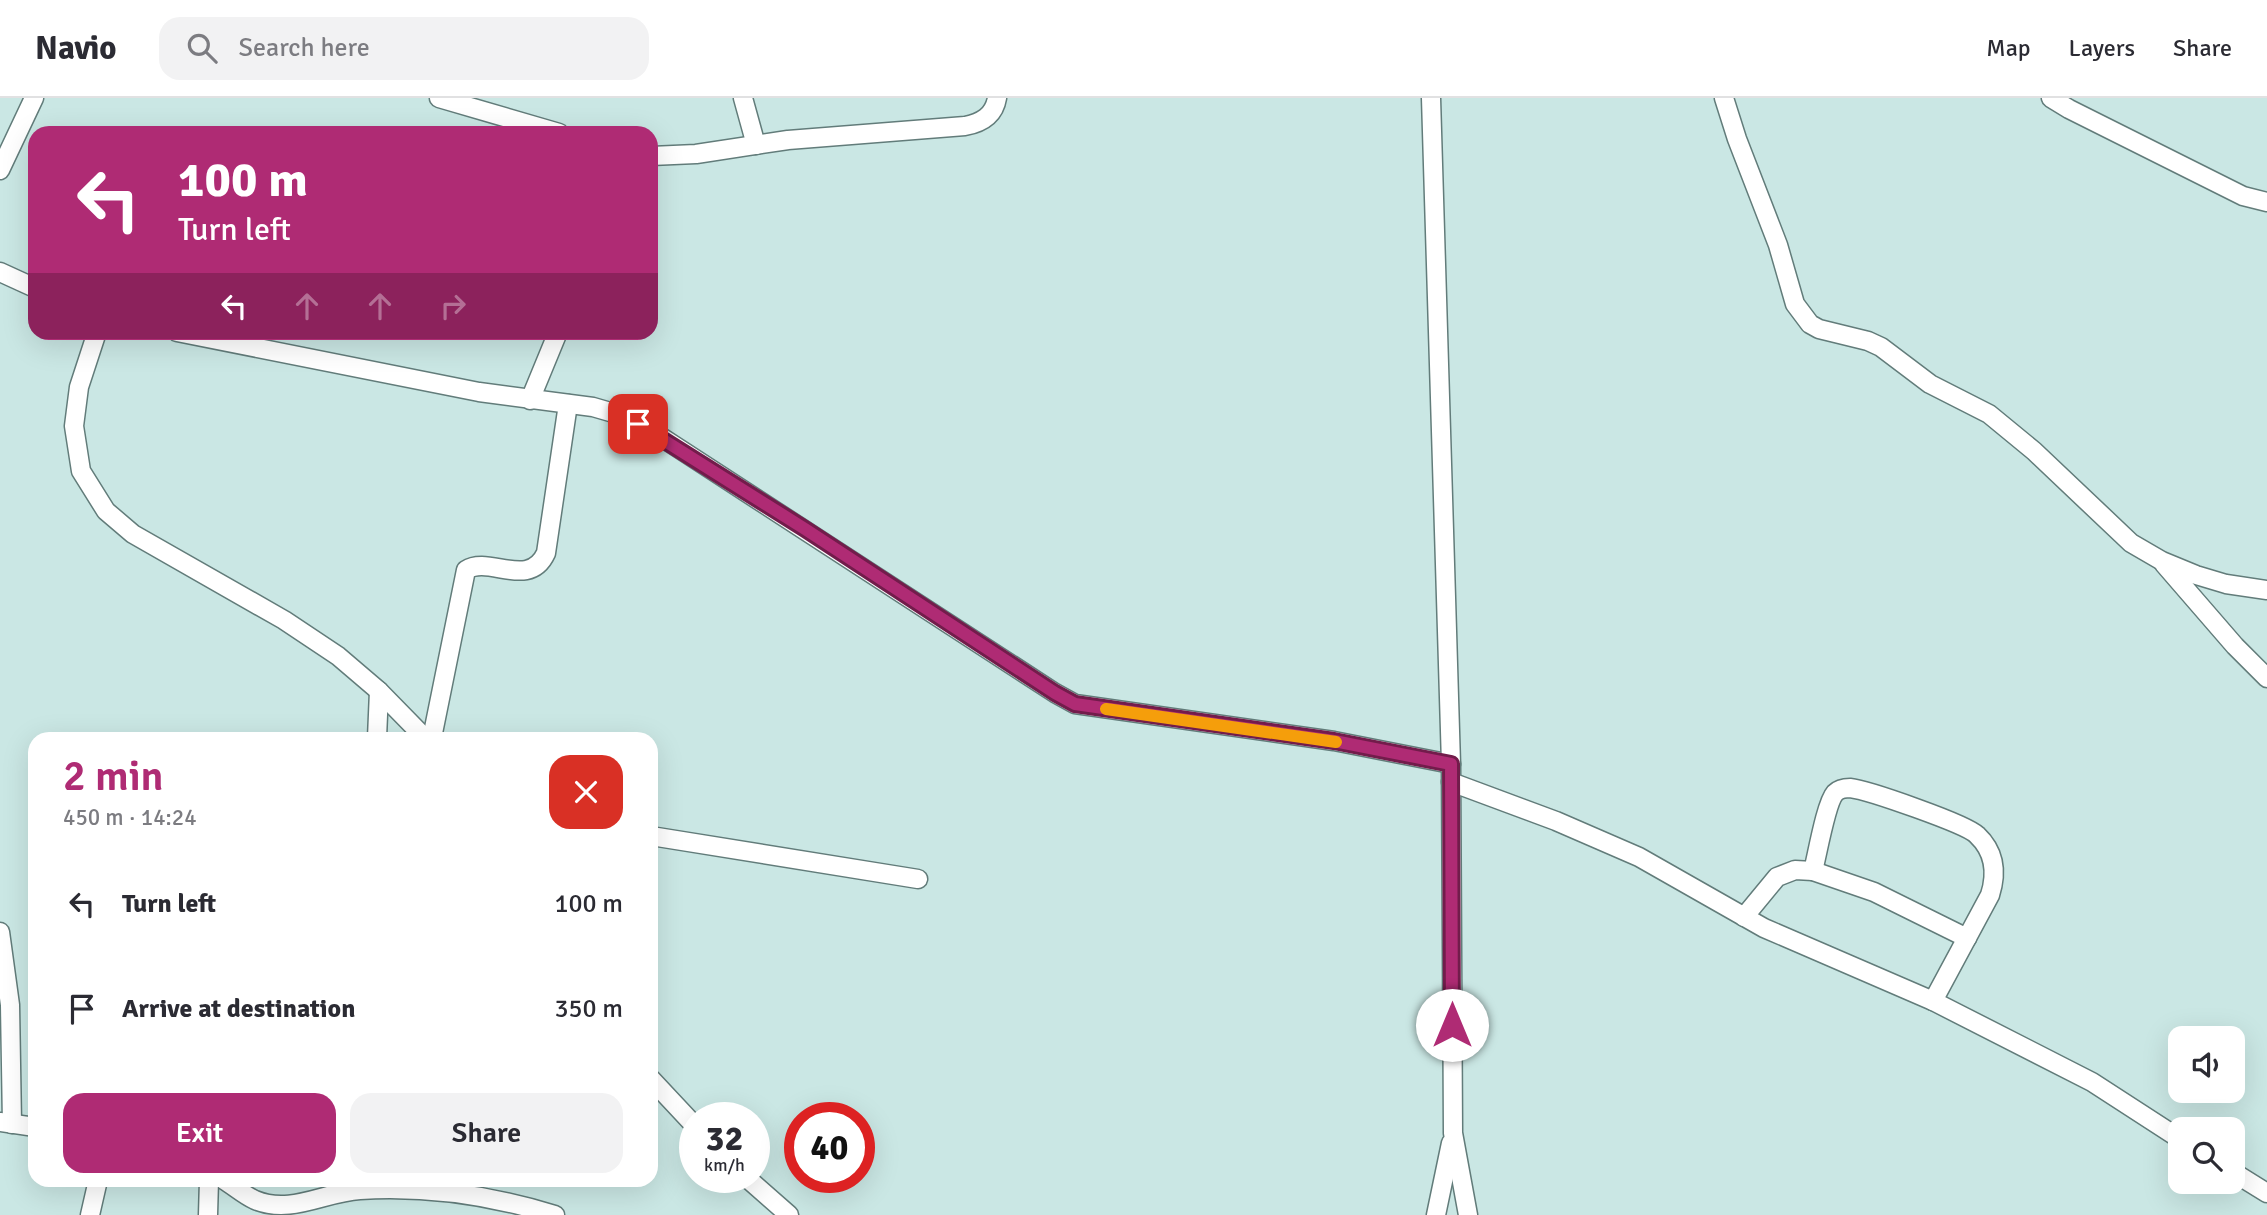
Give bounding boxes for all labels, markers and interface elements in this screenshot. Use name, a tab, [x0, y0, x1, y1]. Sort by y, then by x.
search box	[159, 17, 649, 80]
text: Navio	[35, 28, 117, 69]
icon: search	[183, 29, 221, 67]
text: Search here	[239, 32, 370, 64]
text: Map	[1986, 33, 2031, 63]
text: Layers	[2069, 33, 2135, 63]
text: Share	[2173, 33, 2232, 63]
text: 100 m	[178, 150, 308, 210]
icon: left	[63, 154, 154, 245]
text: Turn left	[178, 210, 291, 249]
icon: left	[215, 287, 253, 325]
icon: ahead	[288, 287, 326, 325]
icon: ahead	[361, 287, 399, 325]
icon: right	[434, 287, 472, 325]
pin	[608, 394, 668, 454]
icon: arrive	[619, 405, 657, 443]
text: 2 min	[63, 751, 164, 802]
button: close	[549, 755, 623, 829]
text: 450 m · 14:24	[63, 803, 197, 832]
icon: left	[63, 885, 101, 923]
text: Turn left	[122, 888, 216, 920]
text: 100 m	[554, 888, 623, 920]
position arrow	[1415, 988, 1489, 1062]
icon: arrive	[63, 990, 101, 1028]
text: Arrive at destination	[122, 993, 355, 1025]
text: 350 m	[554, 993, 623, 1025]
map controls	[2168, 1026, 2245, 1194]
button: sound	[2168, 1026, 2245, 1103]
button: Exit	[63, 1093, 336, 1173]
button: Share	[350, 1093, 623, 1173]
speed limit sign: 40	[784, 1102, 875, 1193]
text: 32	[706, 1117, 743, 1160]
button: search	[2168, 1117, 2245, 1194]
text: km/h	[704, 1154, 745, 1176]

